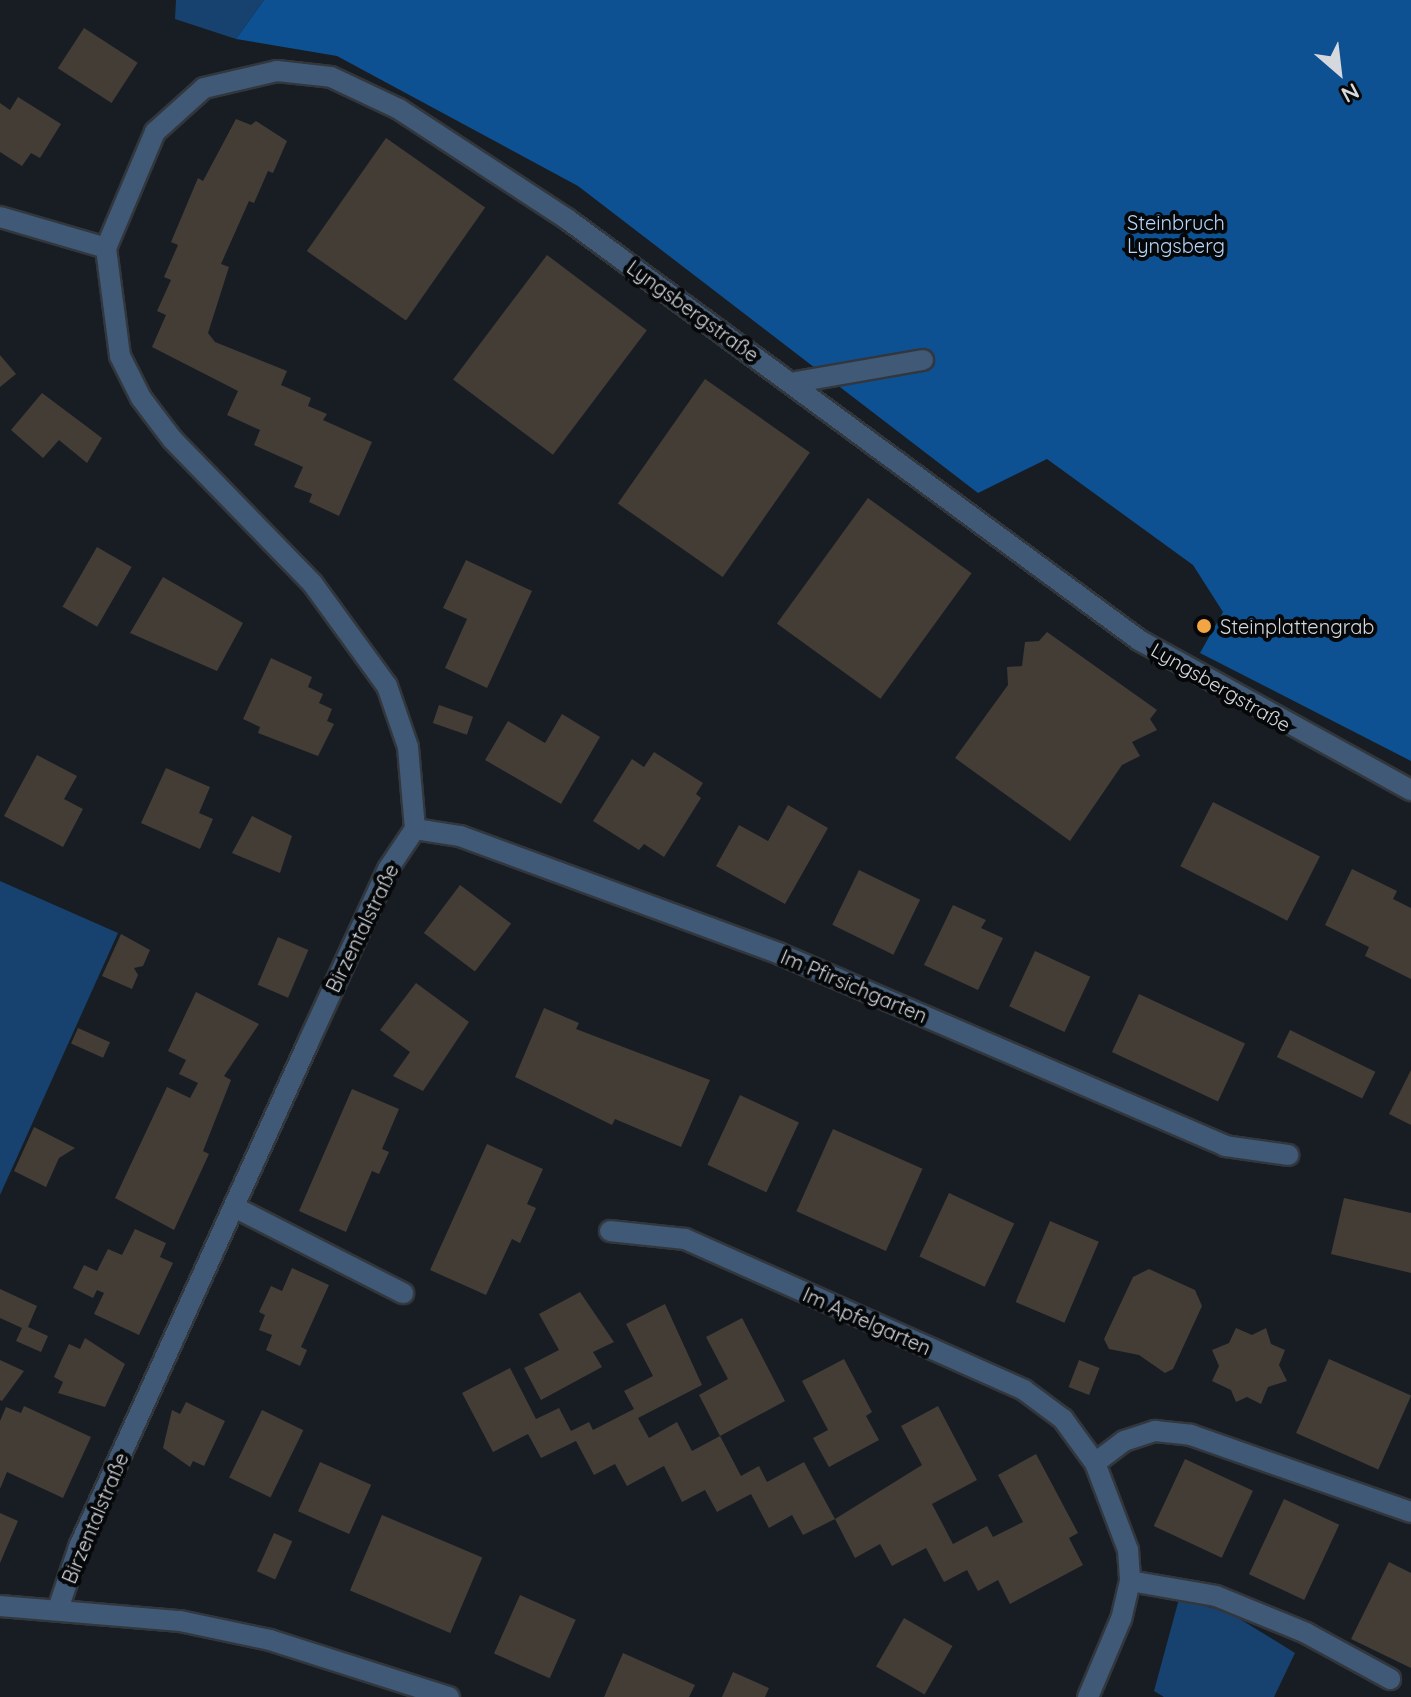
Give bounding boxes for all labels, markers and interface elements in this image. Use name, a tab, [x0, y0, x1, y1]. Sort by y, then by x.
north arrow	[1299, 32, 1379, 112]
text: N	[1337, 77, 1364, 109]
park label: Steinbruch Lyngsberg	[1127, 210, 1225, 257]
street label: Lyngsbergstraße	[622, 255, 764, 367]
place label: Steinplattengrab	[1220, 614, 1374, 638]
marker: Steinplattengrab	[1195, 617, 1213, 635]
street label: Lyngsbergstraße	[1147, 637, 1295, 737]
street label: Birzentalstraße	[321, 860, 403, 996]
street label: Im Pfirsichgarten	[777, 944, 931, 1028]
street label: Im Apfelgarten	[799, 1282, 935, 1360]
street label: Birzentalstraße	[57, 1449, 133, 1587]

